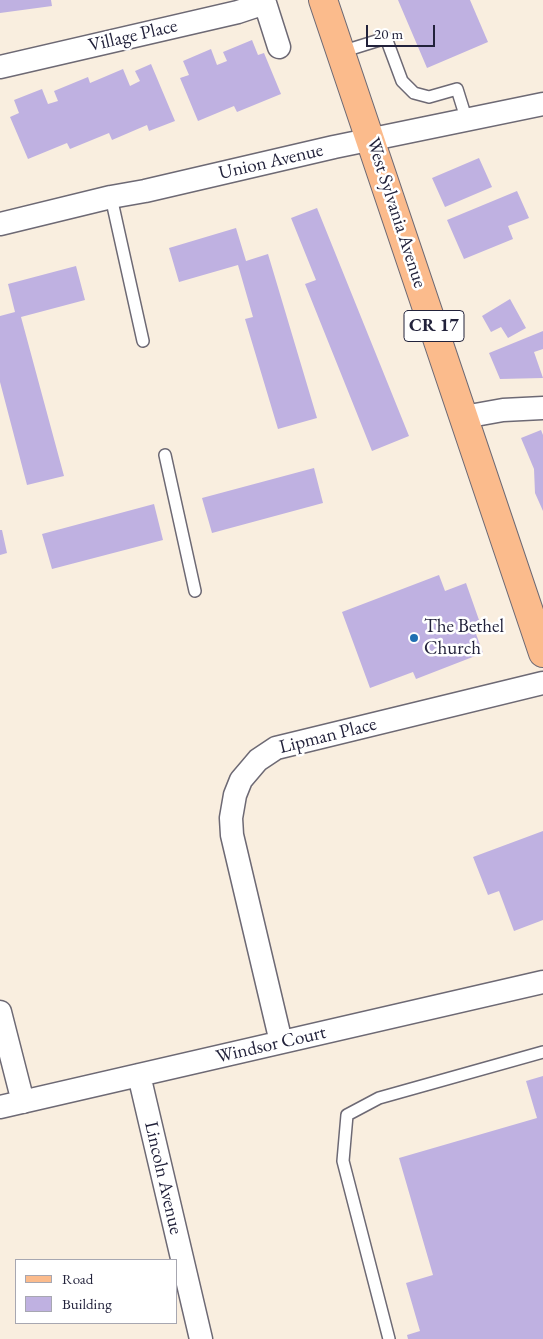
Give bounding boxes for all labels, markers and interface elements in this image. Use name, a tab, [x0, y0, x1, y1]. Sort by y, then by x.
street label: Village Place	[86, 15, 180, 57]
scale bar	[368, 15, 437, 47]
text: 20 m	[374, 24, 403, 43]
street label: West Sylvania Avenue	[361, 135, 431, 291]
street label: Union Avenue	[217, 139, 325, 185]
road number: CR 17	[404, 310, 464, 342]
place label: The Bethel Church	[424, 616, 504, 660]
marker: The Bethel Church	[408, 632, 420, 644]
street label: Lipman Place	[277, 713, 379, 759]
street label: Windsor Court	[214, 1021, 328, 1069]
street label: Lincoln Avenue	[139, 1119, 187, 1237]
legend	[15, 1259, 178, 1324]
text: Road	[62, 1269, 93, 1288]
text: Building	[62, 1294, 112, 1313]

